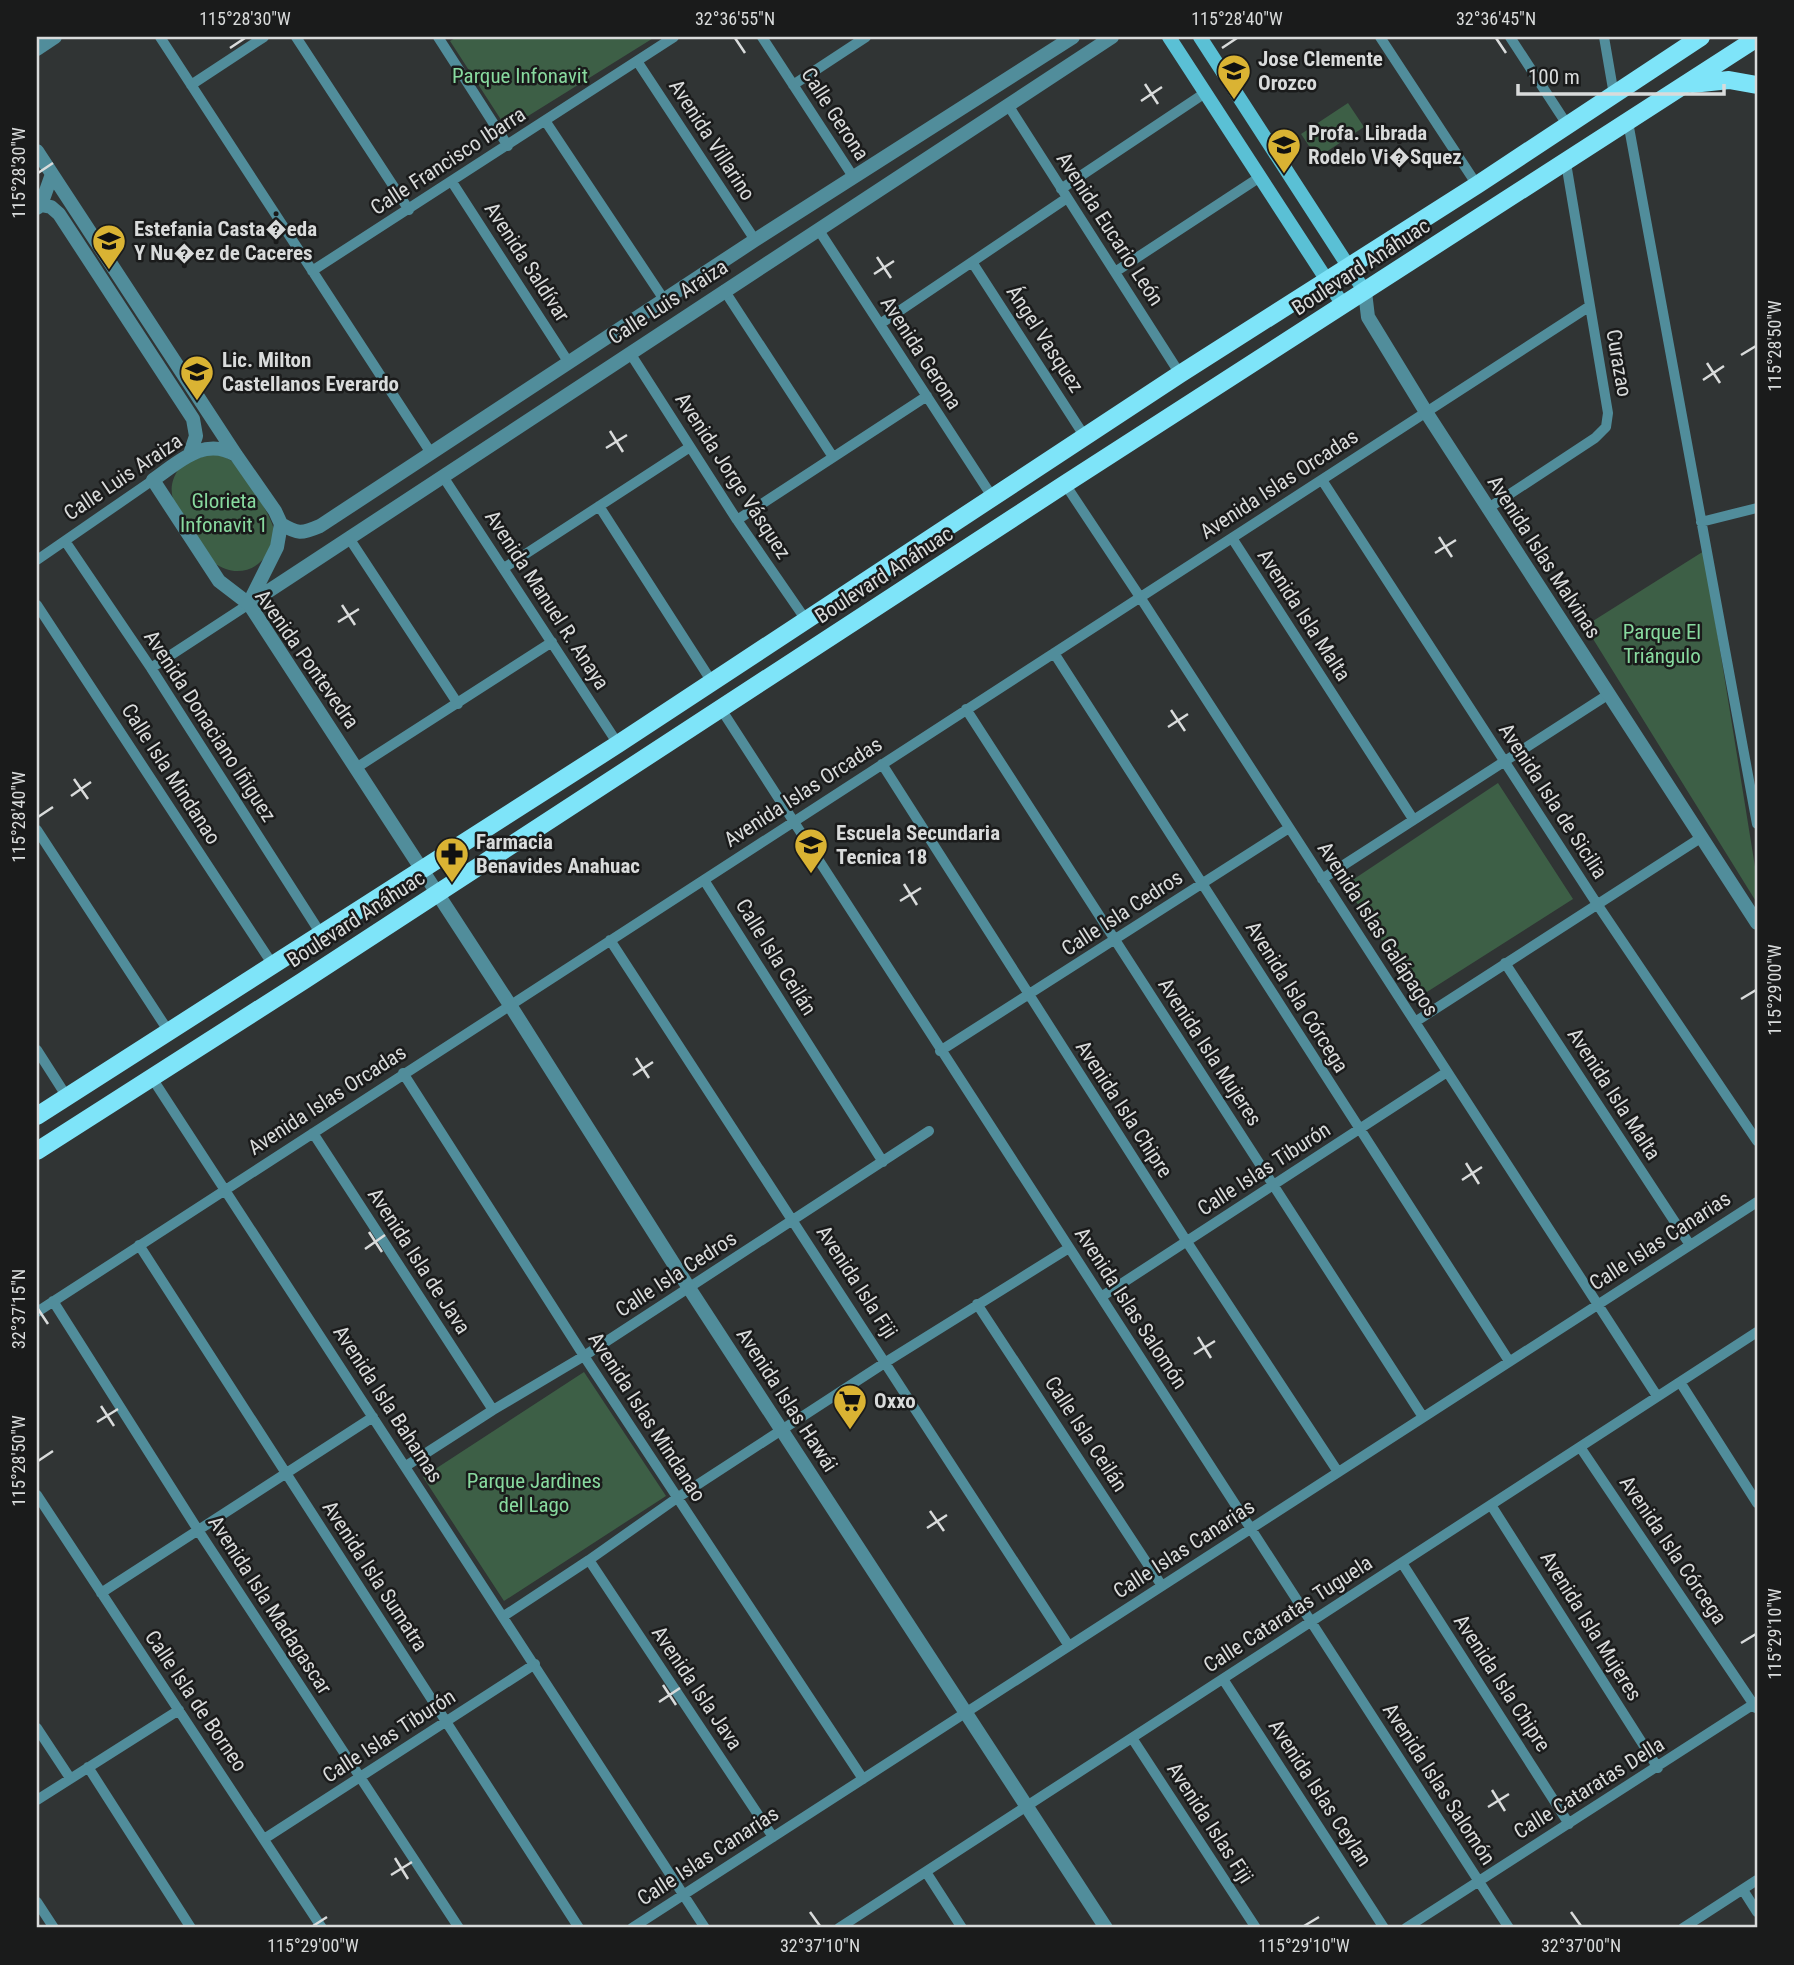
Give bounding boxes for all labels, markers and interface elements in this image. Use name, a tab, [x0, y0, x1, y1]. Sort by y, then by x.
text: 115°28'30"W	[199, 8, 291, 29]
text: 32°36'55"N	[695, 8, 775, 29]
text: 115°28'40"W	[1191, 8, 1283, 29]
text: 32°36'45"N	[1456, 8, 1536, 29]
place label: Jose Clemente Orozco	[1258, 47, 1383, 95]
school or university icon: Jose Clemente Orozco	[1215, 52, 1253, 101]
scale bar	[1518, 52, 1724, 96]
street label: Calle Gerona	[796, 63, 874, 165]
park label: Parque Infonavit	[452, 64, 588, 88]
text: 100 m	[1528, 65, 1580, 89]
street label: Avenida Villarino	[664, 75, 760, 205]
street label: Calle Francisco Ibarra	[366, 102, 530, 220]
place label: Profa. Librada Rodelo Vi�Squez	[1308, 121, 1462, 170]
school or university icon: Profa. Librada Rodelo Vi�Squez	[1265, 126, 1303, 175]
text: 115°28'30"W	[8, 127, 29, 219]
street label: Avenida Eucario León	[1051, 148, 1169, 310]
street label: Avenida Saldívar	[480, 198, 574, 326]
place label: Estefania Casta�eda Y Nu�ez de Caceres	[134, 213, 317, 266]
street label: Boulevard Anáhuac	[1288, 214, 1434, 320]
school or university icon: Estefania Casta�eda Y Nu�ez de Caceres	[90, 222, 128, 271]
street label: Calle Luis Araiza	[604, 255, 732, 349]
street label: Ángel Vasquez	[1002, 281, 1088, 397]
street label: Avenida Gerona	[876, 292, 966, 414]
text: 115°28'50"W	[1764, 300, 1785, 392]
street label: Curazao	[1601, 327, 1637, 399]
place label: Lic. Milton Castellanos Everardo	[222, 348, 399, 396]
school or university icon: Lic. Milton Castellanos Everardo	[178, 353, 216, 402]
street label: Avenida Jorge Vásquez	[670, 388, 796, 564]
street label: Avenida Islas Orcadas	[1196, 424, 1362, 544]
street label: Calle Luis Araiza	[59, 429, 187, 525]
street label: Avenida Islas Malvinas	[1482, 471, 1606, 643]
park label: Glorieta Infonavit 1	[180, 489, 268, 537]
street label: Avenida Manuel R. Anaya	[480, 506, 614, 694]
street label: Boulevard Anáhuac	[811, 522, 957, 628]
street label: Avenida Isla Malta	[1253, 545, 1355, 685]
street label: Avenida Pontevedra	[250, 585, 364, 733]
park label: Parque El Triángulo	[1623, 620, 1701, 668]
street label: Avenida Donaciano Iñiguez	[139, 626, 281, 826]
street label: Calle Isla Mindanao	[117, 699, 225, 849]
street label: Avenida Isla de Sicilia	[1494, 719, 1612, 883]
street label: Avenida Islas Orcadas	[720, 732, 886, 852]
text: 115°28'40"W	[8, 771, 29, 863]
place label: Escuela Secundaria Tecnica 18	[836, 821, 1000, 869]
school or university icon: Escuela Secundaria Tecnica 18	[792, 826, 830, 875]
place label: Farmacia Benavides Anahuac	[476, 830, 640, 878]
pharmacy icon: Farmacia Benavides Anahuac	[433, 835, 471, 884]
street label: Avenida Islas Galápagos	[1313, 837, 1443, 1021]
street label: Calle Isla Cedros	[1057, 865, 1187, 961]
street label: Boulevard Anáhuac	[283, 866, 429, 972]
street label: Calle Isla Ceilán	[731, 894, 821, 1020]
street label: Avenida Isla Córcega	[1241, 917, 1353, 1077]
text: 115°29'00"W	[1764, 944, 1785, 1036]
street label: Avenida Isla Mujeres	[1153, 974, 1267, 1130]
street label: Avenida Isla Malta	[1563, 1024, 1665, 1164]
street label: Avenida Isla Chipre	[1071, 1036, 1177, 1182]
street label: Avenida Islas Orcadas	[244, 1040, 410, 1160]
street label: Calle Islas Tiburón	[1193, 1117, 1335, 1221]
street label: Avenida Isla de Java	[363, 1184, 475, 1338]
street label: Calle Islas Canarias	[1585, 1186, 1735, 1296]
street label: Avenida Isla Fiji	[812, 1221, 902, 1343]
street label: Avenida Islas Salomón	[1070, 1223, 1192, 1393]
street label: Calle Isla Cedros	[611, 1226, 741, 1322]
text: 32°37'15"N	[8, 1269, 29, 1349]
street label: Avenida Isla Bahamas	[328, 1321, 448, 1487]
street label: Avenida Islas Hawái	[732, 1324, 842, 1476]
street label: Avenida Islas Mindanao	[583, 1328, 711, 1506]
street label: Calle Isla Ceilán	[1040, 1372, 1132, 1496]
supermarket icon: Oxxo	[831, 1382, 869, 1431]
place label: Oxxo	[874, 1389, 916, 1413]
text: 115°28'50"W	[8, 1415, 29, 1507]
park label: Parque Jardines del Lago	[467, 1469, 601, 1517]
street label: Avenida Isla Córcega	[1614, 1471, 1732, 1629]
street label: Calle Islas Canarias	[1109, 1494, 1259, 1604]
street label: Avenida Isla Sumatra	[317, 1496, 433, 1656]
street label: Avenida Isla Madagascar	[203, 1511, 337, 1699]
street label: Avenida Isla Mujeres	[1535, 1547, 1647, 1705]
street label: Calle Cataratas Tuguela	[1199, 1551, 1377, 1677]
text: 115°29'10"W	[1764, 1588, 1785, 1680]
street label: Avenida Isla Chipre	[1449, 1610, 1555, 1756]
street label: Avenida Isla Java	[647, 1622, 747, 1754]
street label: Calle Isla de Borneo	[140, 1626, 252, 1776]
street label: Calle Islas Tiburón	[318, 1684, 460, 1788]
street label: Avenida Islas Salomón	[1378, 1699, 1500, 1869]
street label: Avenida Islas Ceylan	[1264, 1715, 1376, 1871]
street label: Calle Cataratas Della	[1509, 1732, 1669, 1844]
street label: Avenida Islas Fiji	[1162, 1758, 1258, 1888]
street label: Calle Islas Canarias	[633, 1801, 783, 1911]
text: 115°29'00"W	[267, 1935, 359, 1956]
text: 32°37'10"N	[780, 1935, 860, 1956]
text: 115°29'10"W	[1258, 1935, 1350, 1956]
text: 32°37'00"N	[1541, 1935, 1621, 1956]

